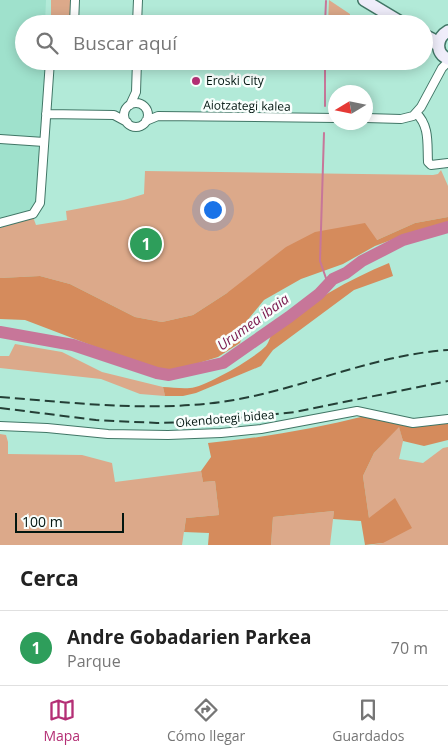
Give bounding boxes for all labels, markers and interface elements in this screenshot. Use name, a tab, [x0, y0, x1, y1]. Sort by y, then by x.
search box	[15, 15, 433, 70]
icon: search	[33, 29, 61, 57]
text: Buscar aquí	[73, 30, 177, 56]
place label: Eroski City	[206, 72, 265, 89]
marker: Eroski City	[190, 75, 202, 87]
north arrow	[328, 85, 373, 130]
street label: Aiotzategi kalea	[203, 96, 291, 115]
your location	[200, 197, 226, 223]
pin: 1	[130, 225, 162, 263]
water label: Urumea ibaia	[213, 289, 293, 354]
street label: Okendotegi bidea	[175, 406, 275, 431]
scale bar	[15, 510, 124, 533]
text: 100 m	[22, 512, 63, 531]
text: Cerca	[20, 564, 79, 592]
text: Andre Gobadarien Parkea	[67, 624, 312, 650]
text: 1	[31, 637, 41, 659]
text: 70 m	[391, 637, 428, 659]
text: Parque	[67, 650, 121, 672]
tab: Mapa	[43, 696, 80, 745]
tab: Cómo llegar	[167, 696, 245, 745]
tab: Guardados	[332, 696, 405, 745]

